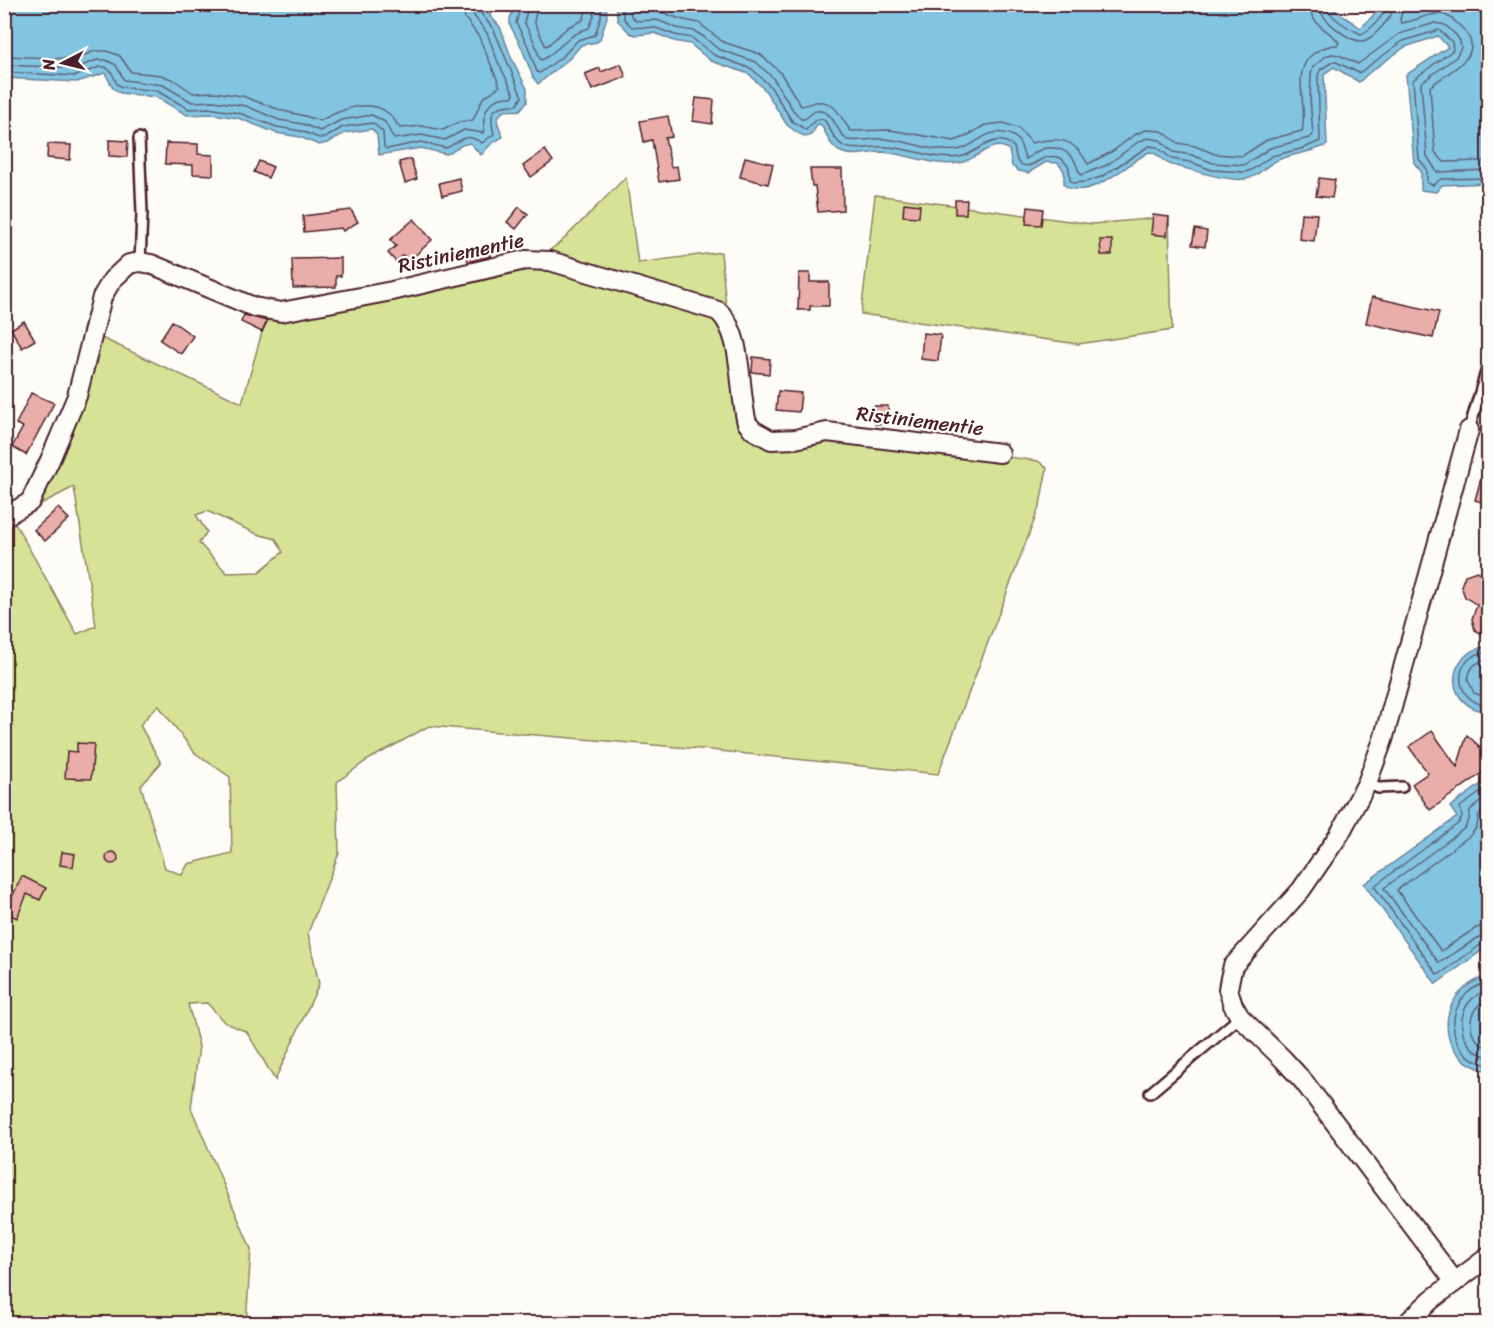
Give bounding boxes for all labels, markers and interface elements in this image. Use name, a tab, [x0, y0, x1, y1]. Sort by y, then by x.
north arrow	[33, 33, 93, 93]
text: N	[33, 57, 64, 73]
street label: Ristiniementie	[395, 223, 527, 283]
street label: Ristiniementie	[854, 396, 986, 446]

